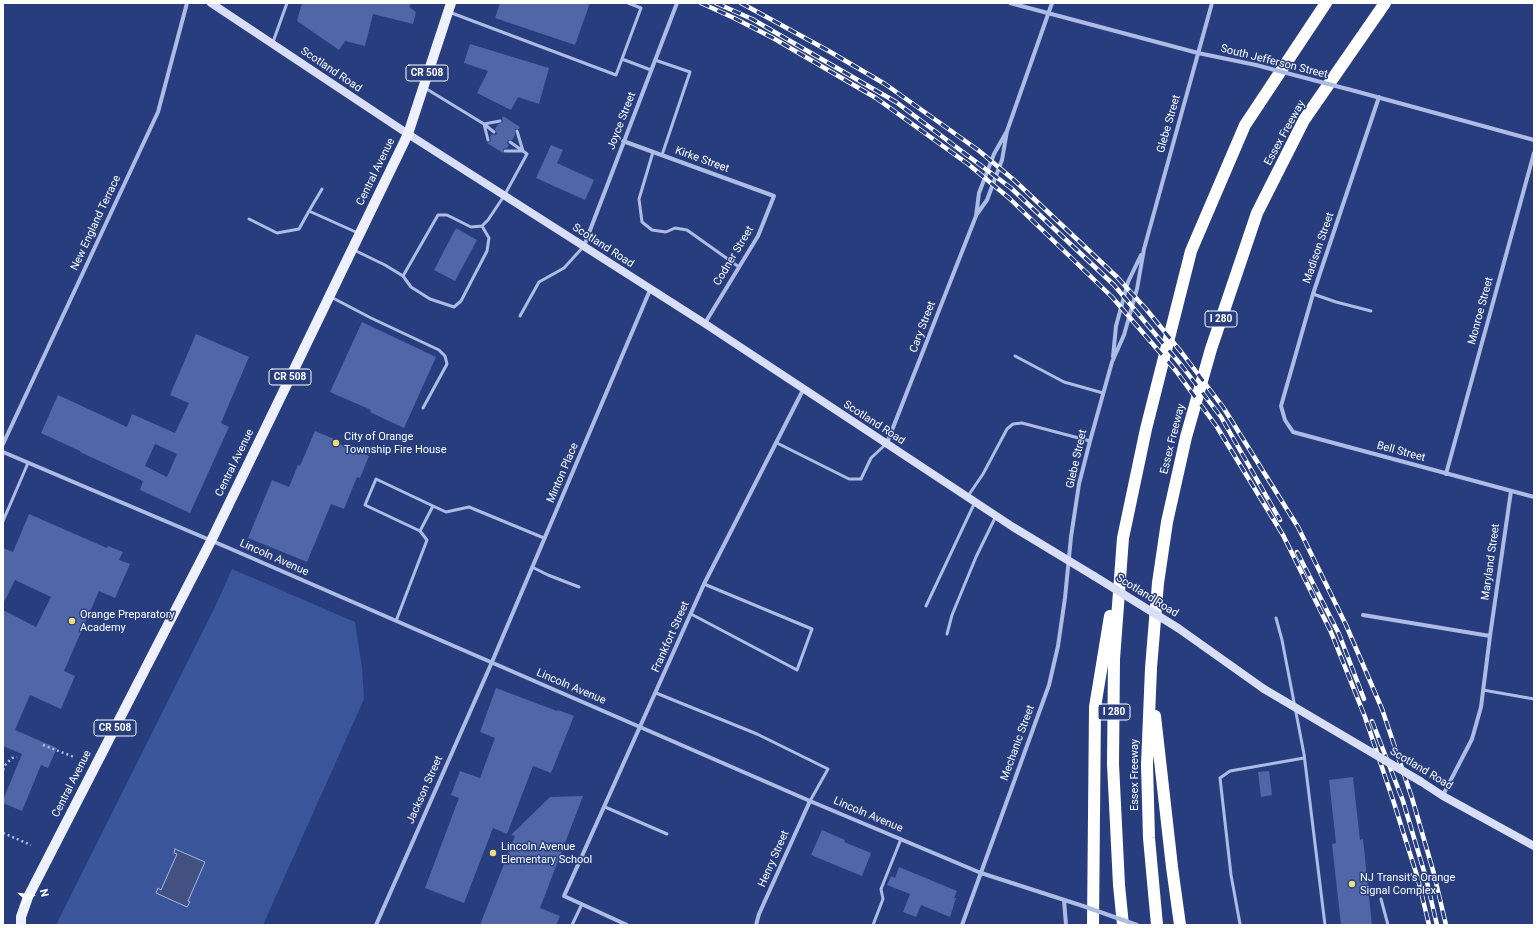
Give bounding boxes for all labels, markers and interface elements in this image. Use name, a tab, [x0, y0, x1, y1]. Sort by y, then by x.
street label: South Jefferson Street	[1219, 42, 1329, 82]
street label: Scotland Road	[298, 45, 364, 95]
road number: CR 508	[406, 65, 448, 81]
street label: Joyce Street	[605, 90, 639, 152]
street label: Glebe Street	[1154, 93, 1184, 155]
street label: Essex Freeway	[1262, 98, 1308, 168]
street label: Central Avenue	[354, 136, 398, 208]
street label: Kirke Street	[673, 144, 731, 176]
street label: New England Terrace	[68, 173, 124, 273]
street label: Madison Street	[1301, 211, 1337, 285]
street label: Scotland Road	[570, 221, 636, 271]
street label: Codner Street	[711, 224, 757, 288]
street label: Monroe Street	[1466, 276, 1496, 346]
street label: Cary Street	[907, 299, 939, 355]
road number: I 280	[1205, 311, 1237, 327]
road number: CR 508	[269, 369, 311, 385]
street label: Scotland Road	[841, 398, 907, 448]
street label: Essex Freeway	[1158, 402, 1188, 476]
street label: Central Avenue	[213, 427, 257, 499]
street label: Glebe Street	[1064, 428, 1090, 490]
place label: City of Orange Township Fire House	[344, 430, 447, 456]
marker: City of Orange Township Fire House	[331, 438, 341, 448]
street label: Bell Street	[1375, 439, 1427, 465]
street label: Minton Place	[544, 441, 582, 505]
street label: Maryland Street	[1479, 523, 1503, 601]
street label: Lincoln Avenue	[237, 537, 311, 579]
street label: Scotland Road	[1113, 572, 1181, 620]
street label: Frankfort Street	[649, 599, 693, 675]
place label: Orange Preparatory Academy	[80, 608, 175, 634]
marker: Orange Preparatory Academy	[67, 616, 77, 626]
street label: Lincoln Avenue	[534, 666, 608, 708]
street label: Mechanic Street	[998, 703, 1038, 783]
road number: I 280	[1098, 704, 1130, 720]
road number: CR 508	[94, 720, 136, 736]
street label: Essex Freeway	[1128, 739, 1142, 811]
street label: Scotland Road	[1387, 745, 1455, 793]
street label: Central Avenue	[49, 748, 95, 820]
street label: Jackson Street	[404, 754, 446, 826]
street label: Lincoln Avenue	[831, 794, 905, 836]
street label: Henry Street	[756, 829, 792, 889]
place label: Lincoln Avenue Elementary School	[501, 840, 592, 866]
marker: Lincoln Avenue Elementary School	[488, 848, 498, 858]
place label: NJ Transit's Orange Signal Complex	[1360, 871, 1455, 897]
north arrow	[12, 876, 52, 916]
marker: NJ Transit's Orange Signal Complex	[1347, 879, 1357, 889]
text: N	[37, 888, 51, 898]

